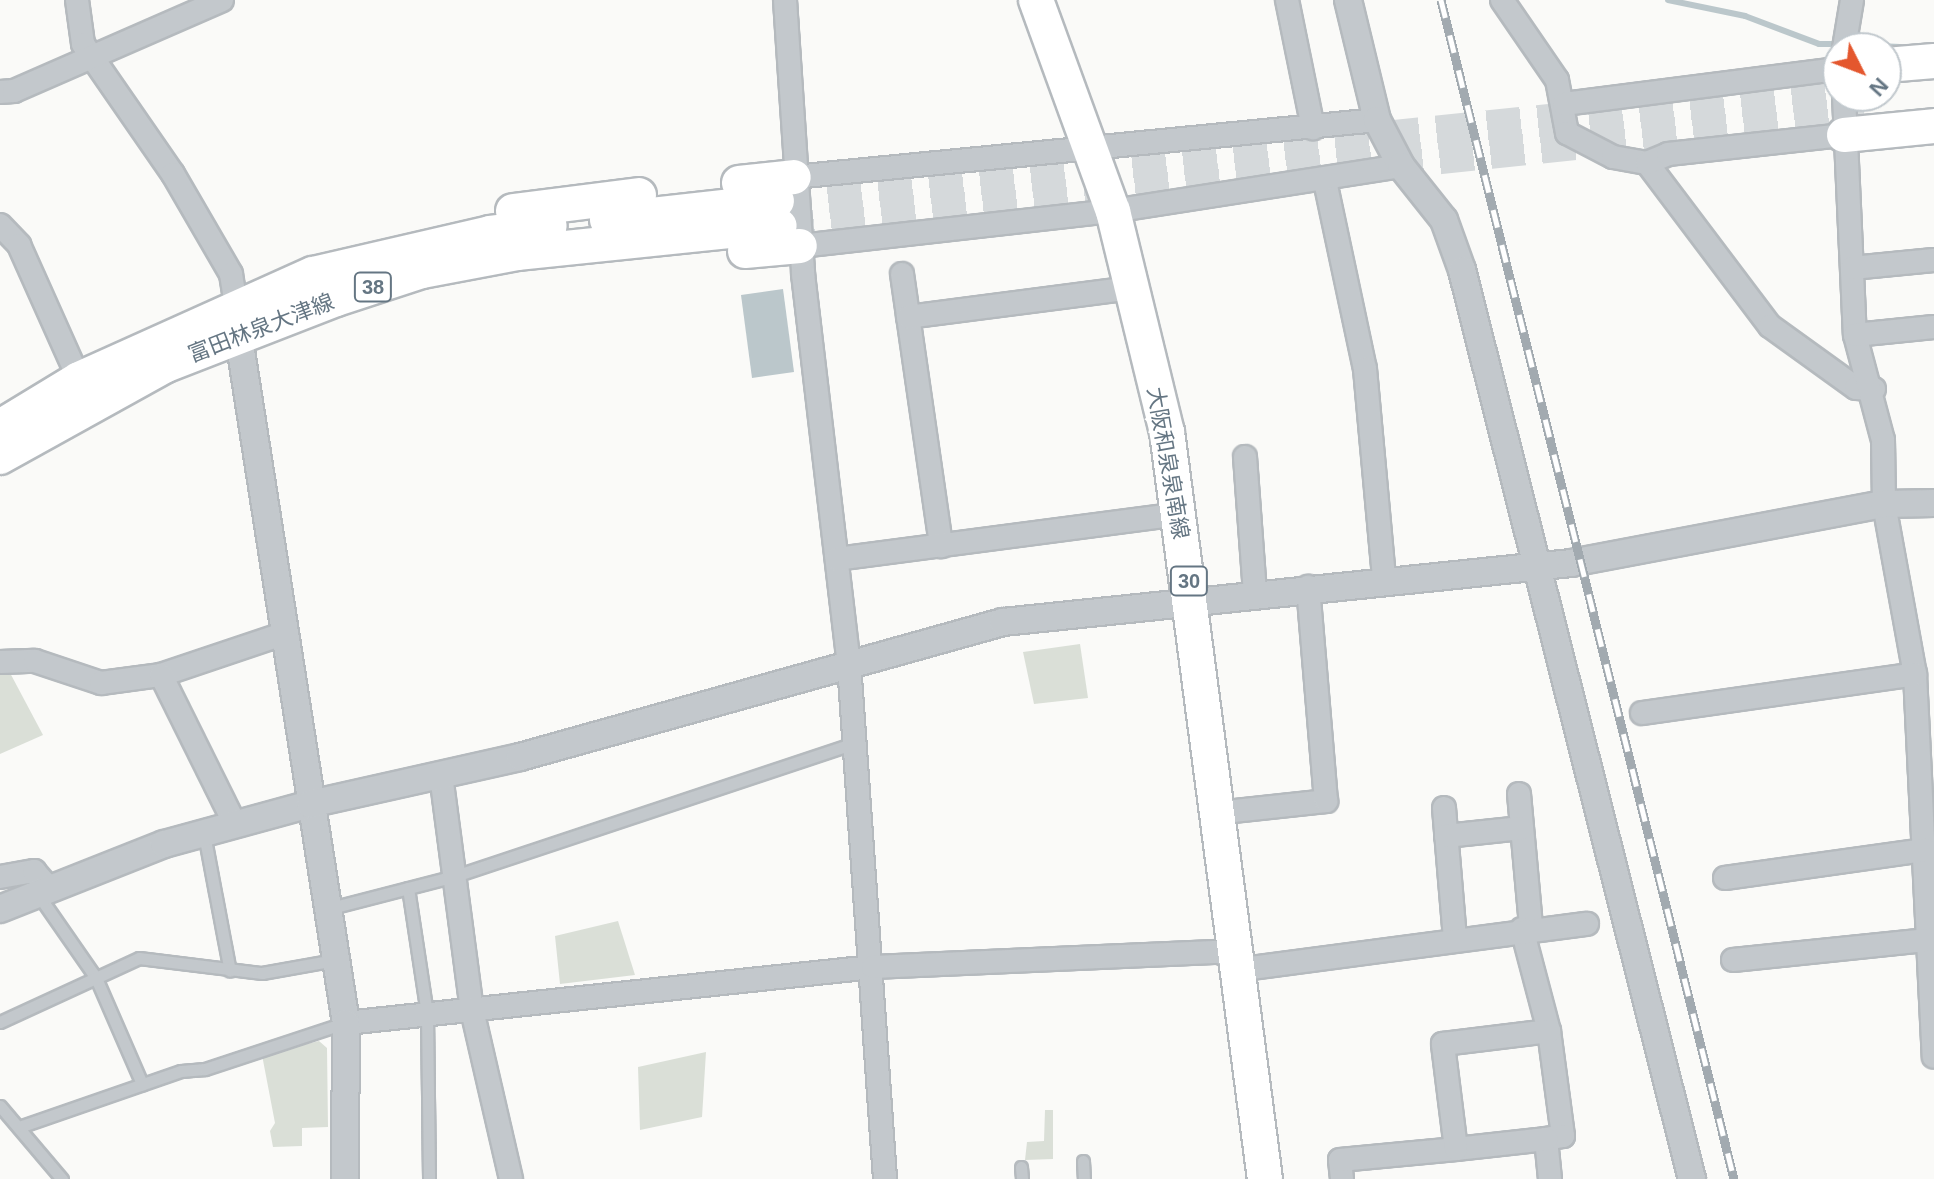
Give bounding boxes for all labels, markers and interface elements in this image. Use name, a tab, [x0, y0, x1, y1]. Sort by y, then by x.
north arrow	[1822, 32, 1902, 112]
text: N	[1864, 73, 1893, 101]
road number: 38	[353, 271, 393, 303]
street label: 富田林泉大津線	[184, 288, 338, 368]
street label: 大阪和泉泉南線	[1142, 385, 1194, 541]
road number: 30	[1169, 565, 1209, 597]

